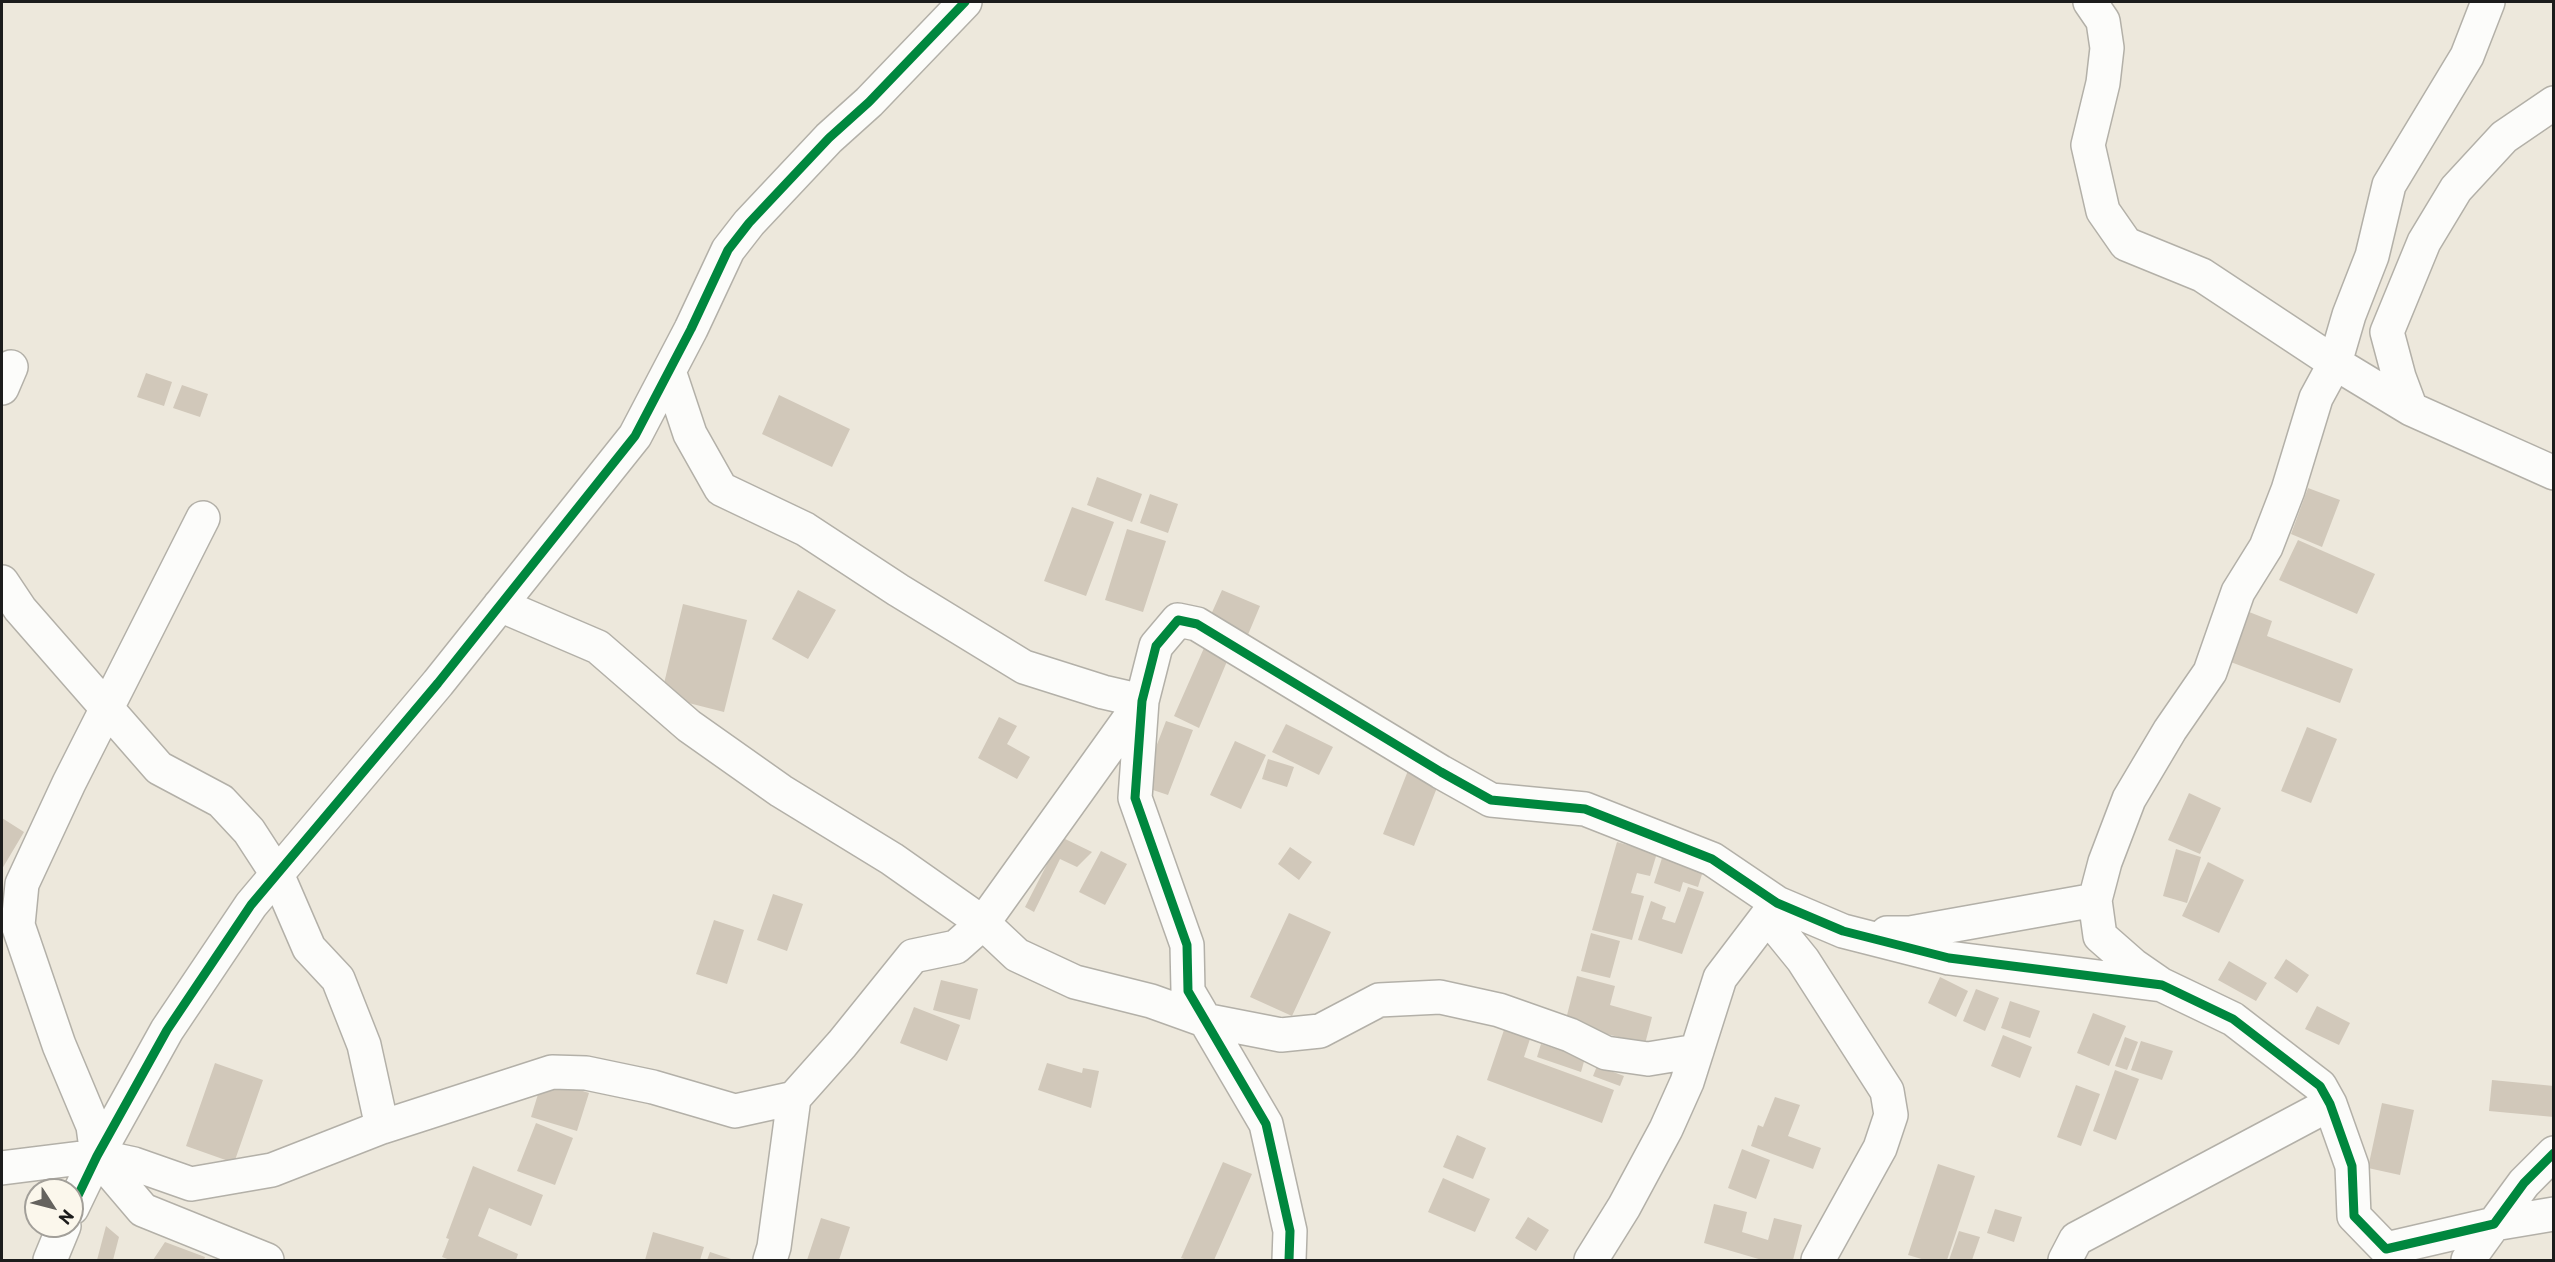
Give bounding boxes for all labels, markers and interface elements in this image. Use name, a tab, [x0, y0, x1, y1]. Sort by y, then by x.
north arrow	[24, 1178, 84, 1238]
text: N	[54, 1205, 80, 1230]

